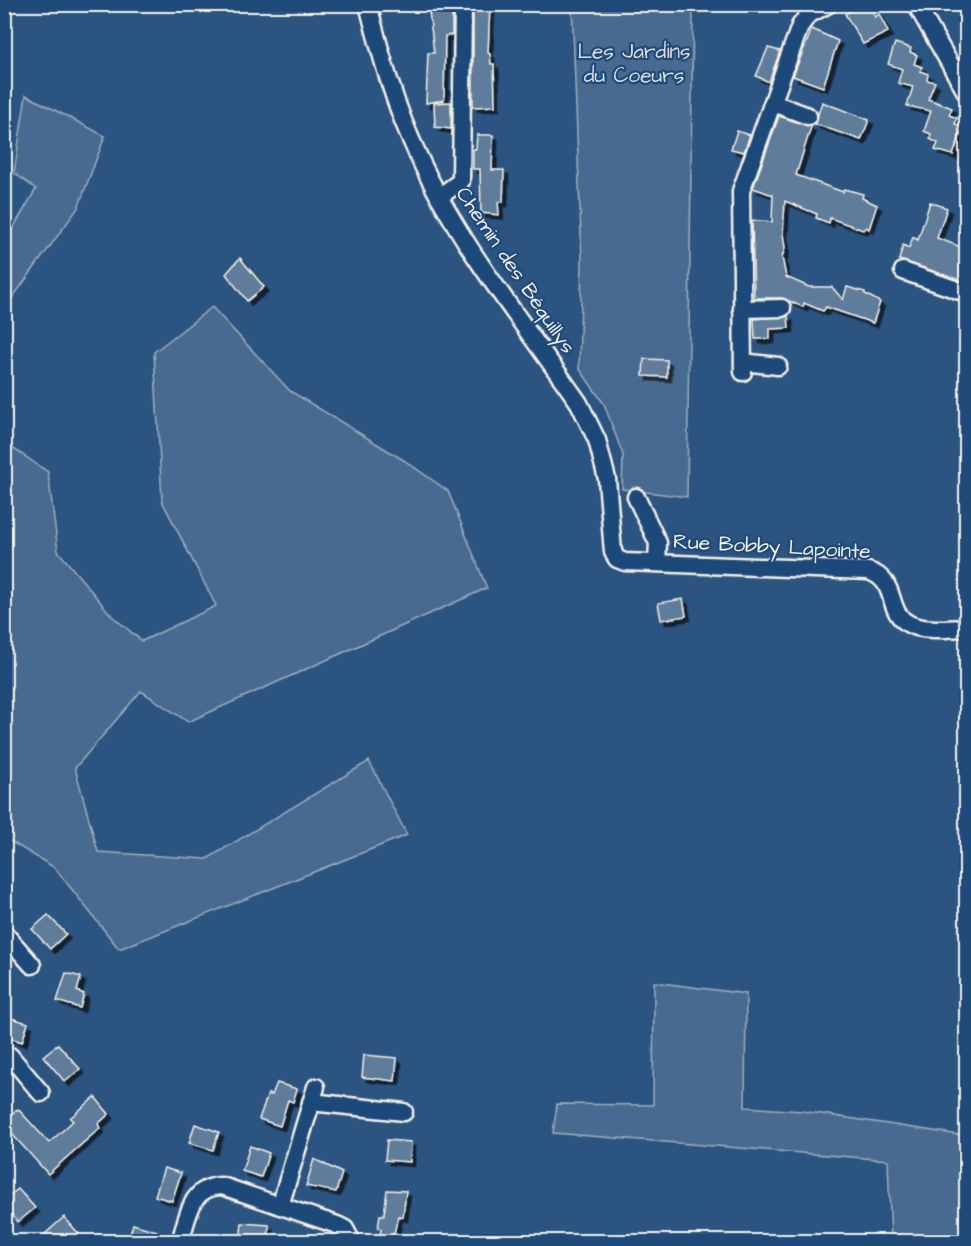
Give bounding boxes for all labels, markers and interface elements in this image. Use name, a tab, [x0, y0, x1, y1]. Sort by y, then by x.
park label: Les Jardins du Coeurs	[577, 37, 691, 90]
street label: Chemin des Béquillys	[447, 181, 582, 361]
street label: Rue Bobby Lapointe	[672, 527, 872, 568]

